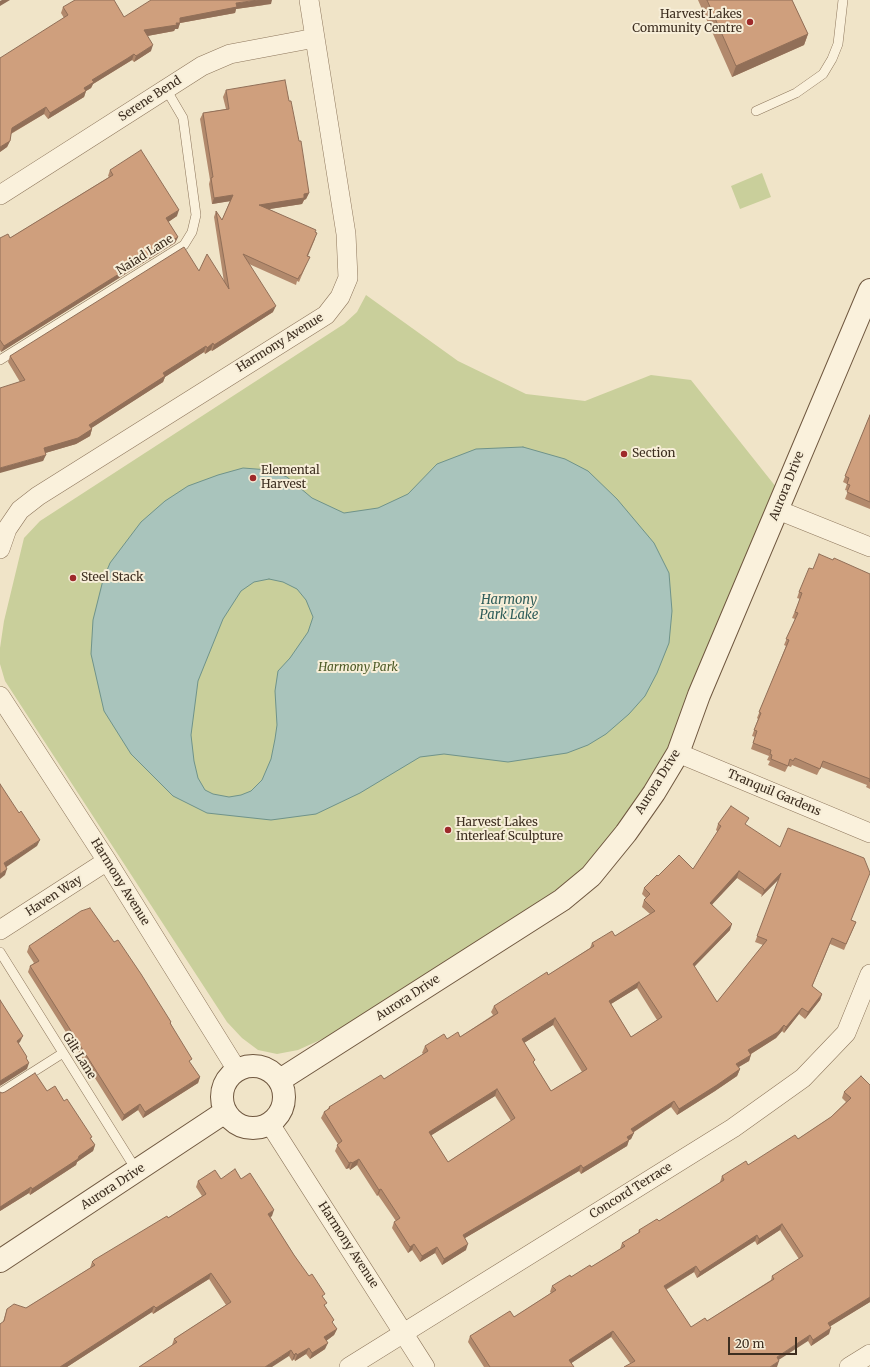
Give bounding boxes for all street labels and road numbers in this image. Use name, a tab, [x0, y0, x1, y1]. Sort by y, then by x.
street label: Serene Bend	[116, 73, 184, 125]
street label: Naiad Lane	[114, 232, 176, 278]
street label: Harmony Avenue	[234, 310, 326, 376]
street label: Aurora Drive	[767, 449, 807, 523]
street label: Aurora Drive	[632, 747, 684, 817]
street label: Tranquil Gardens	[725, 767, 823, 819]
street label: Harmony Avenue	[87, 836, 153, 928]
street label: Haven Way	[23, 872, 85, 920]
street label: Aurora Drive	[373, 972, 443, 1024]
street label: Gilt Lane	[59, 1030, 99, 1082]
street label: Concord Terrace	[587, 1160, 675, 1222]
street label: Aurora Drive	[78, 1161, 148, 1213]
street label: Harmony Avenue	[315, 1199, 381, 1291]

